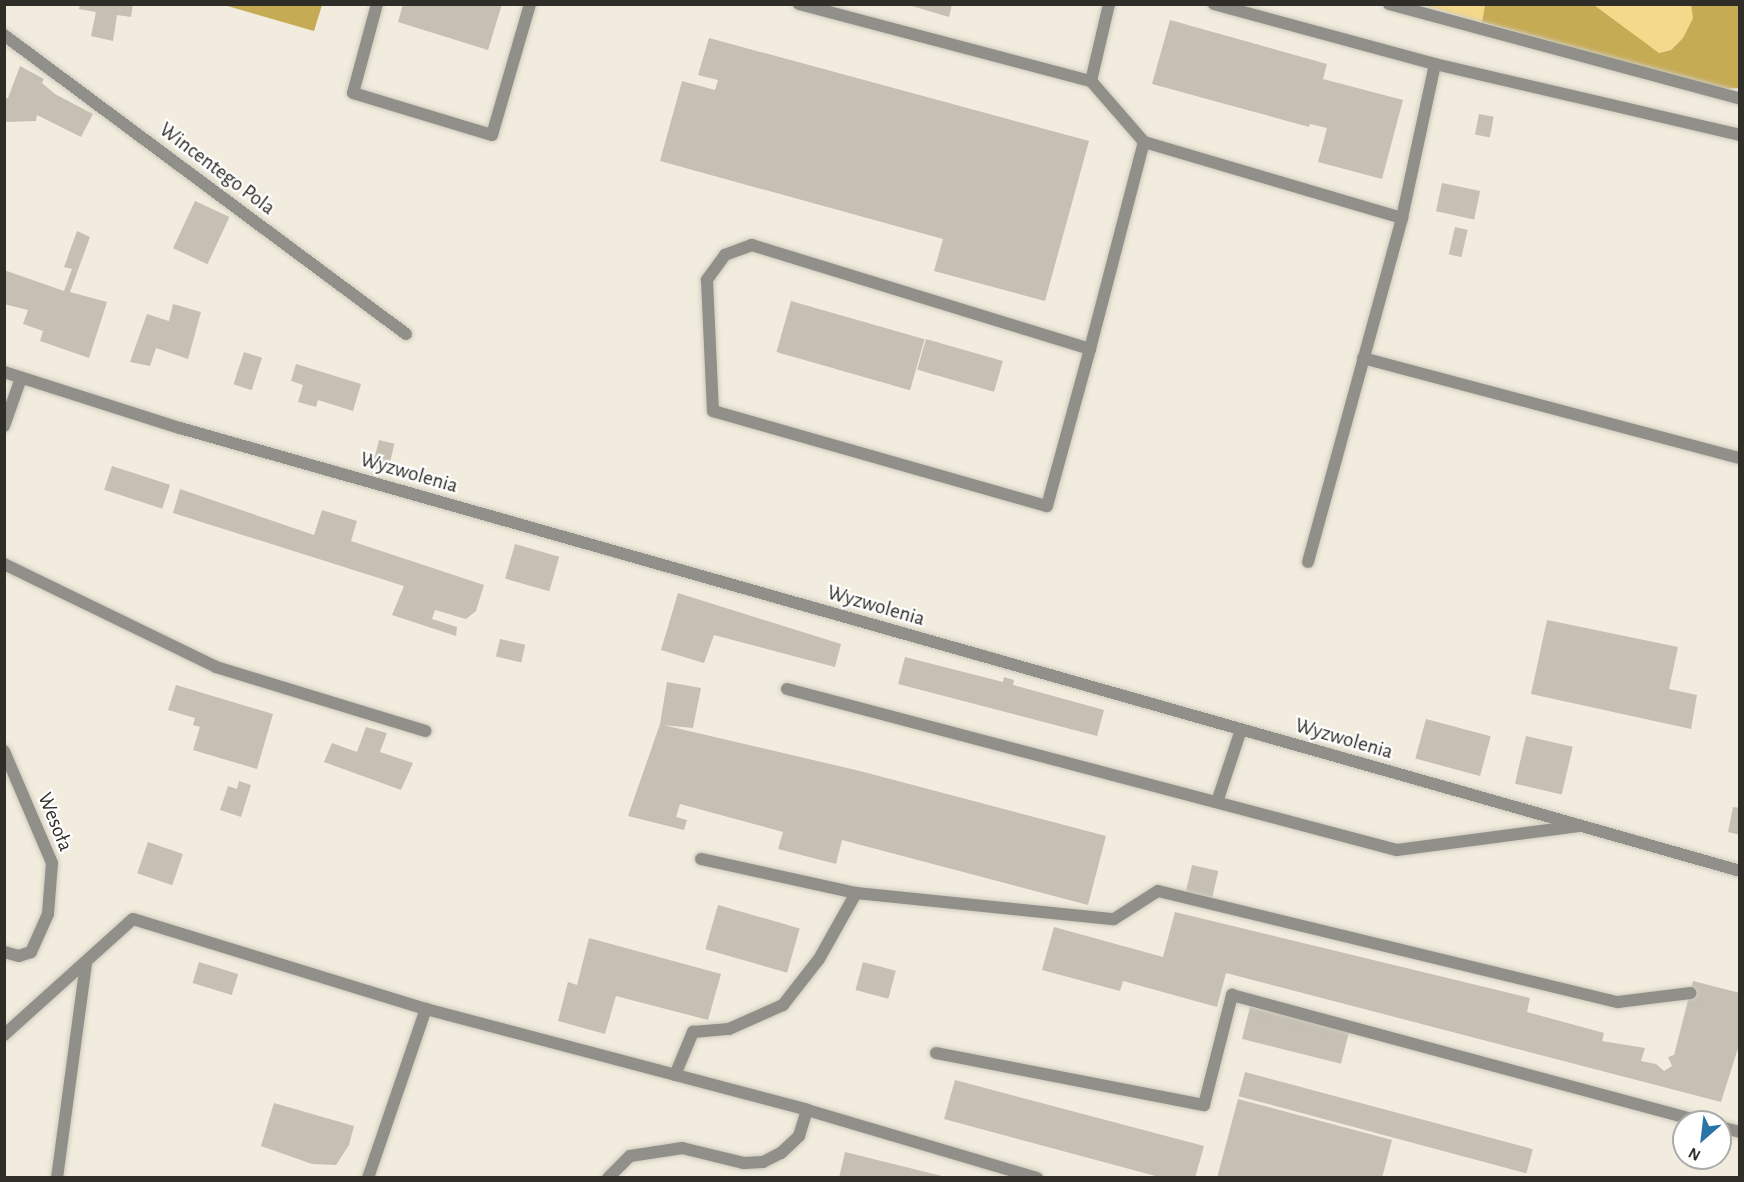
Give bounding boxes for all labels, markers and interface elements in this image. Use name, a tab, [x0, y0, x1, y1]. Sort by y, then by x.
street label: Wincentego Pola	[154, 117, 280, 221]
street label: Wyzwolenia	[357, 447, 461, 499]
street label: Wyzwolenia	[824, 580, 928, 632]
street label: Wyzwolenia	[1292, 713, 1396, 765]
street label: Wesoła	[32, 789, 78, 855]
north arrow	[1672, 1110, 1732, 1170]
text: N	[1686, 1144, 1703, 1164]

